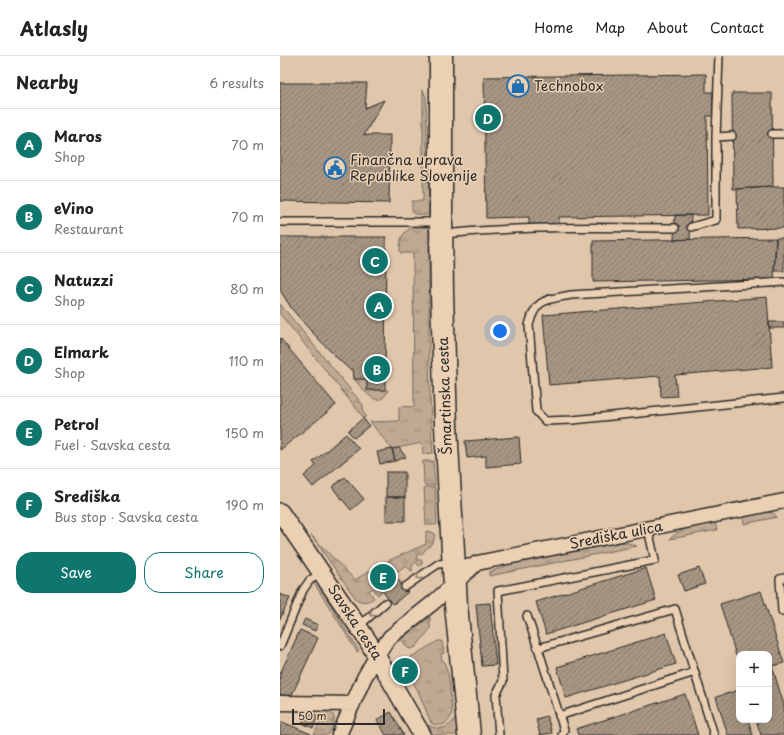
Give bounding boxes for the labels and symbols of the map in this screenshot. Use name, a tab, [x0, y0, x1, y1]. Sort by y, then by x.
shop icon: Technobox	[505, 73, 531, 99]
place label: Technobox	[534, 75, 604, 96]
pin: D	[475, 103, 501, 133]
place label: Finančna uprava Republike Slovenije	[350, 149, 477, 186]
public building icon: Finančna uprava Republike Slovenije	[322, 155, 348, 181]
pin: C	[362, 246, 388, 276]
pin: A	[366, 291, 392, 321]
your location	[490, 321, 510, 341]
street label: Šmartinska cesta	[432, 336, 457, 456]
pin: B	[364, 354, 390, 384]
street label: Središka ulica	[567, 515, 664, 554]
pin: E	[370, 562, 396, 592]
one-way arrow	[416, 572, 423, 579]
street label: Savska cesta	[323, 580, 388, 664]
one-way arrow	[369, 610, 376, 617]
pin: F	[392, 656, 418, 686]
scale bar	[292, 707, 385, 726]

